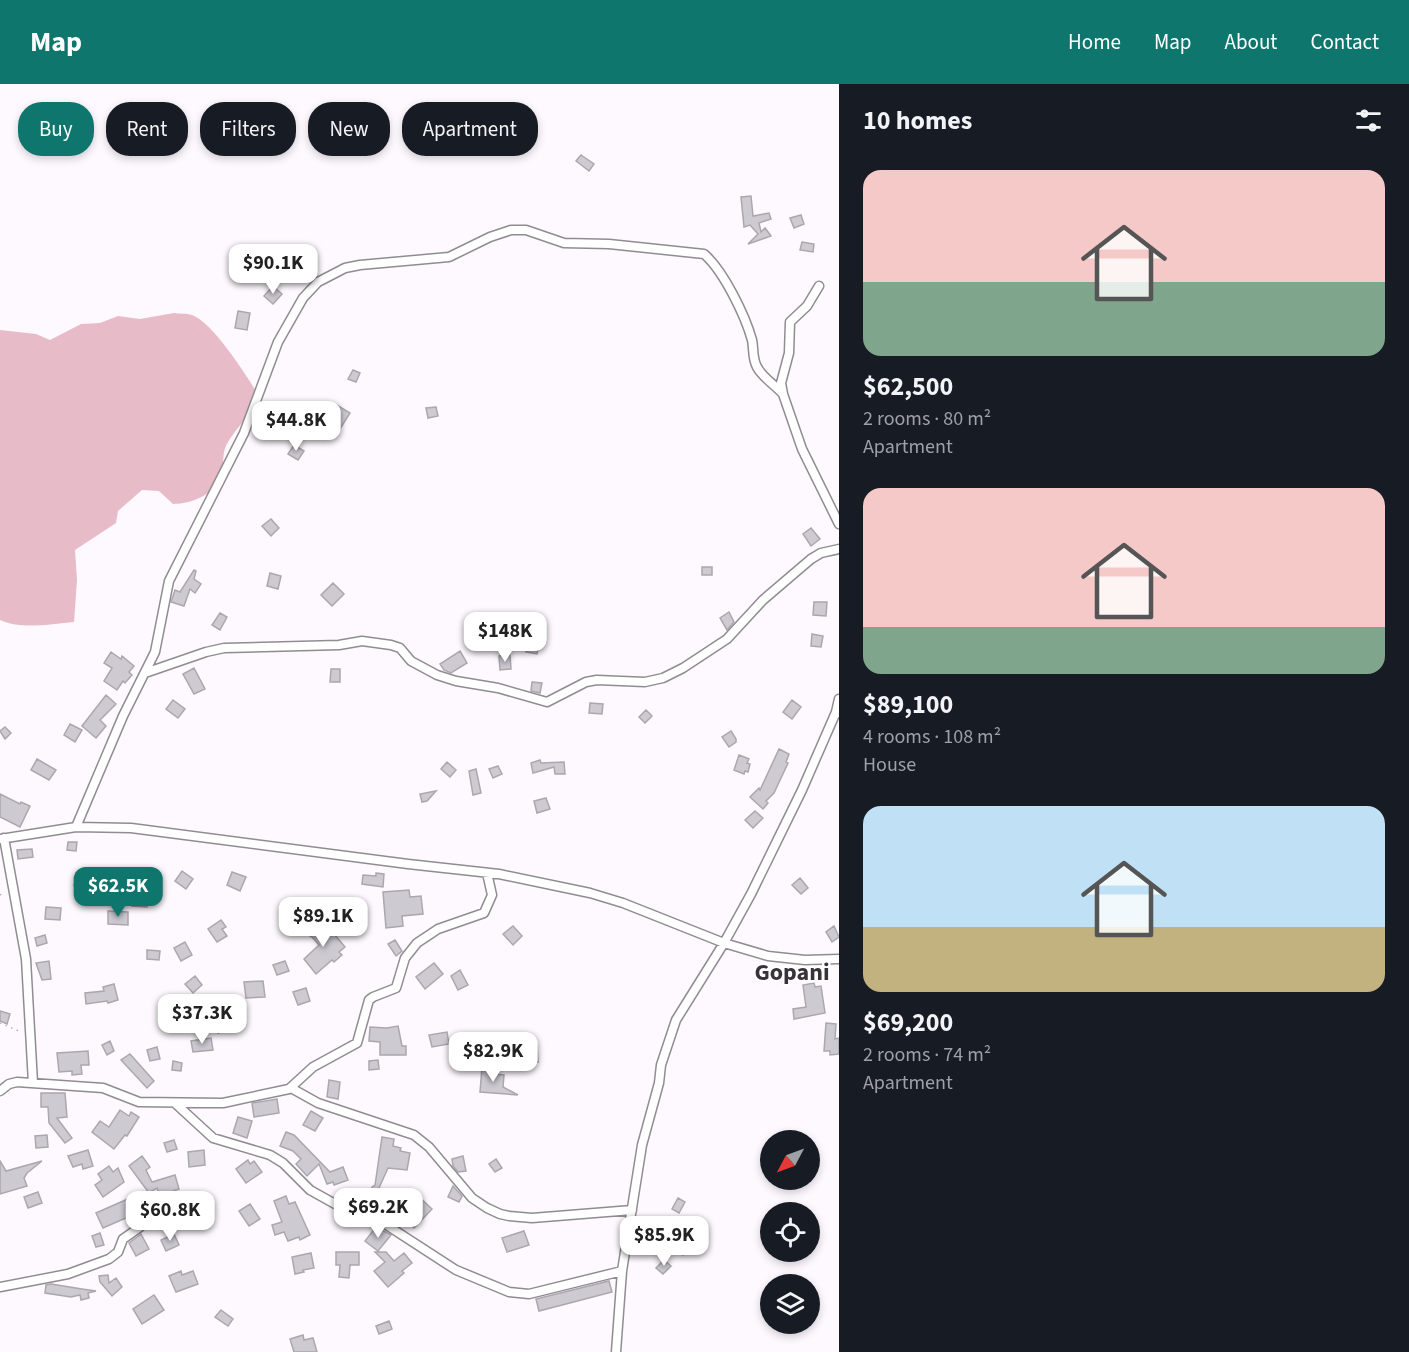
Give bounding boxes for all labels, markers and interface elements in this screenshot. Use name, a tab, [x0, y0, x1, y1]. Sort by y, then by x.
text: Map	[30, 22, 82, 62]
text: Home	[1068, 27, 1121, 57]
text: Map	[1154, 27, 1192, 57]
text: About	[1225, 27, 1277, 57]
text: Contact	[1310, 27, 1379, 57]
chip: Buy	[18, 102, 94, 156]
chip: Rent	[106, 102, 188, 156]
chip: Filters	[200, 102, 296, 156]
chip: New	[308, 102, 390, 156]
chip: Apartment	[402, 102, 538, 156]
text: 10 homes	[863, 102, 972, 139]
icon: filters	[1352, 104, 1385, 137]
icon: home	[1070, 209, 1178, 317]
pin: $90.1K	[224, 244, 322, 295]
text: $90.1K	[243, 249, 303, 277]
text: $62,500	[863, 368, 953, 405]
pin: $44.8K	[247, 401, 345, 452]
text: 2 rooms · 80 m²	[863, 405, 991, 433]
text: $44.8K	[266, 406, 326, 434]
text: Apartment	[863, 433, 953, 461]
icon: home	[1070, 527, 1178, 635]
pin: $148K	[463, 612, 547, 663]
text: $148K	[478, 617, 532, 645]
text: $89,100	[863, 686, 953, 723]
text: 4 rooms · 108 m²	[863, 723, 1001, 751]
text: House	[863, 751, 916, 779]
icon: home	[1070, 845, 1178, 953]
pin: $62.5K	[69, 867, 167, 918]
text: $62.5K	[88, 872, 148, 900]
pin: $89.1K	[274, 897, 372, 948]
text: $89.1K	[293, 902, 353, 930]
district label: Gopani	[754, 955, 830, 990]
pin: $37.3K	[153, 994, 251, 1045]
text: $37.3K	[172, 999, 232, 1027]
text: $69,200	[863, 1004, 953, 1041]
pin: $82.9K	[444, 1032, 542, 1083]
text: $82.9K	[463, 1037, 523, 1065]
text: 2 rooms · 74 m²	[863, 1041, 991, 1069]
text: Apartment	[863, 1069, 953, 1097]
north arrow	[760, 1130, 820, 1190]
map controls	[760, 1130, 820, 1334]
pin: $69.2K	[329, 1188, 427, 1239]
pin: $60.8K	[121, 1191, 219, 1242]
text: $69.2K	[348, 1193, 408, 1221]
text: $60.8K	[140, 1196, 200, 1224]
button: locate	[760, 1202, 820, 1262]
pin: $85.9K	[615, 1216, 713, 1267]
text: $85.9K	[634, 1221, 694, 1249]
button: layers	[760, 1274, 820, 1334]

